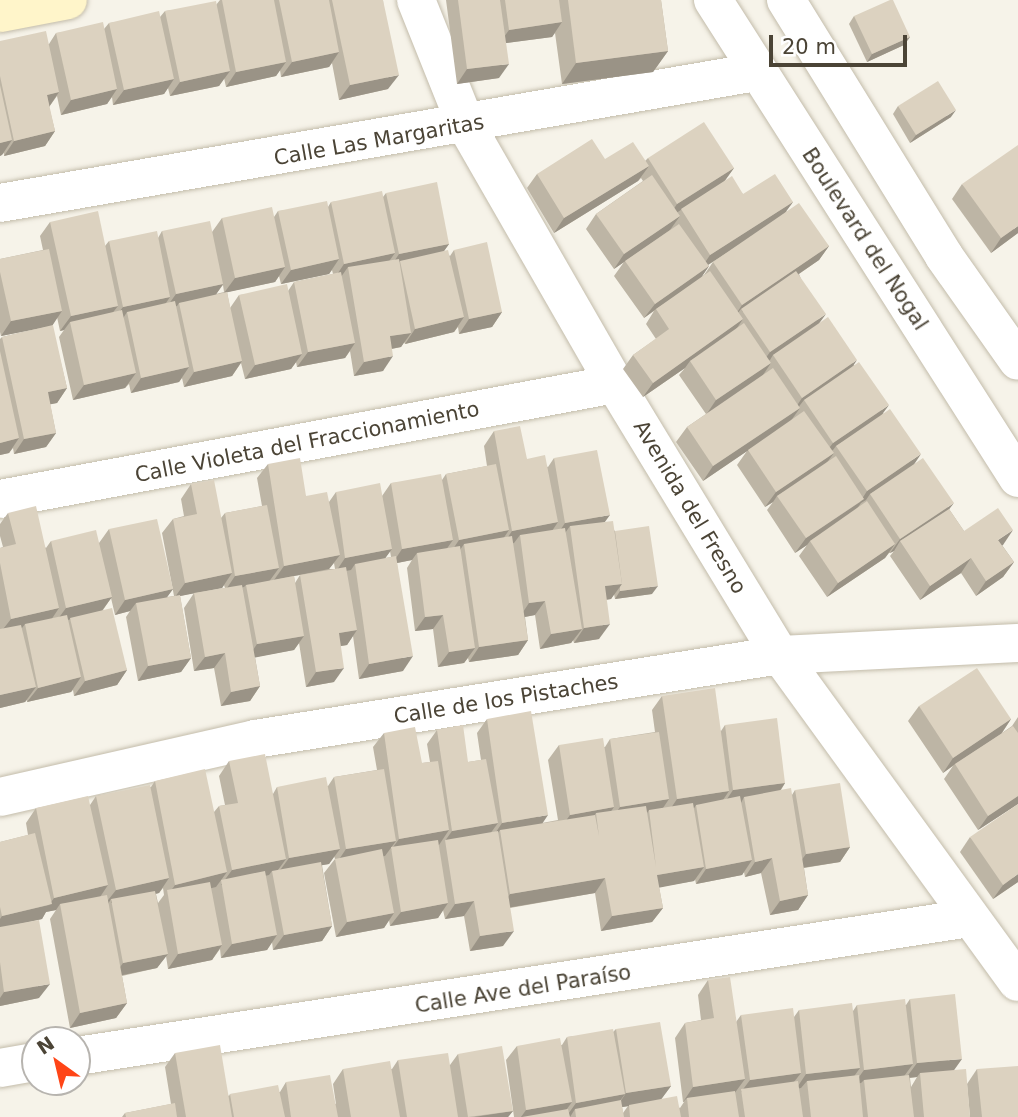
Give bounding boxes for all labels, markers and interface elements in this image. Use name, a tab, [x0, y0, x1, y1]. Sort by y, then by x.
scale bar	[773, 21, 911, 65]
text: 20 m	[782, 35, 836, 59]
street label: Calle Las Margaritas	[272, 109, 486, 171]
street label: Boulevard del Nogal	[797, 143, 933, 335]
street label: Calle Violeta del Fraccionamiento	[133, 396, 481, 488]
street label: Avenida del Fresno	[628, 416, 752, 598]
street label: Calle de los Pistaches	[392, 669, 620, 729]
street label: Calle Ave del Paraíso	[413, 959, 633, 1019]
north arrow	[21, 1026, 91, 1096]
text: N	[33, 1032, 58, 1059]

